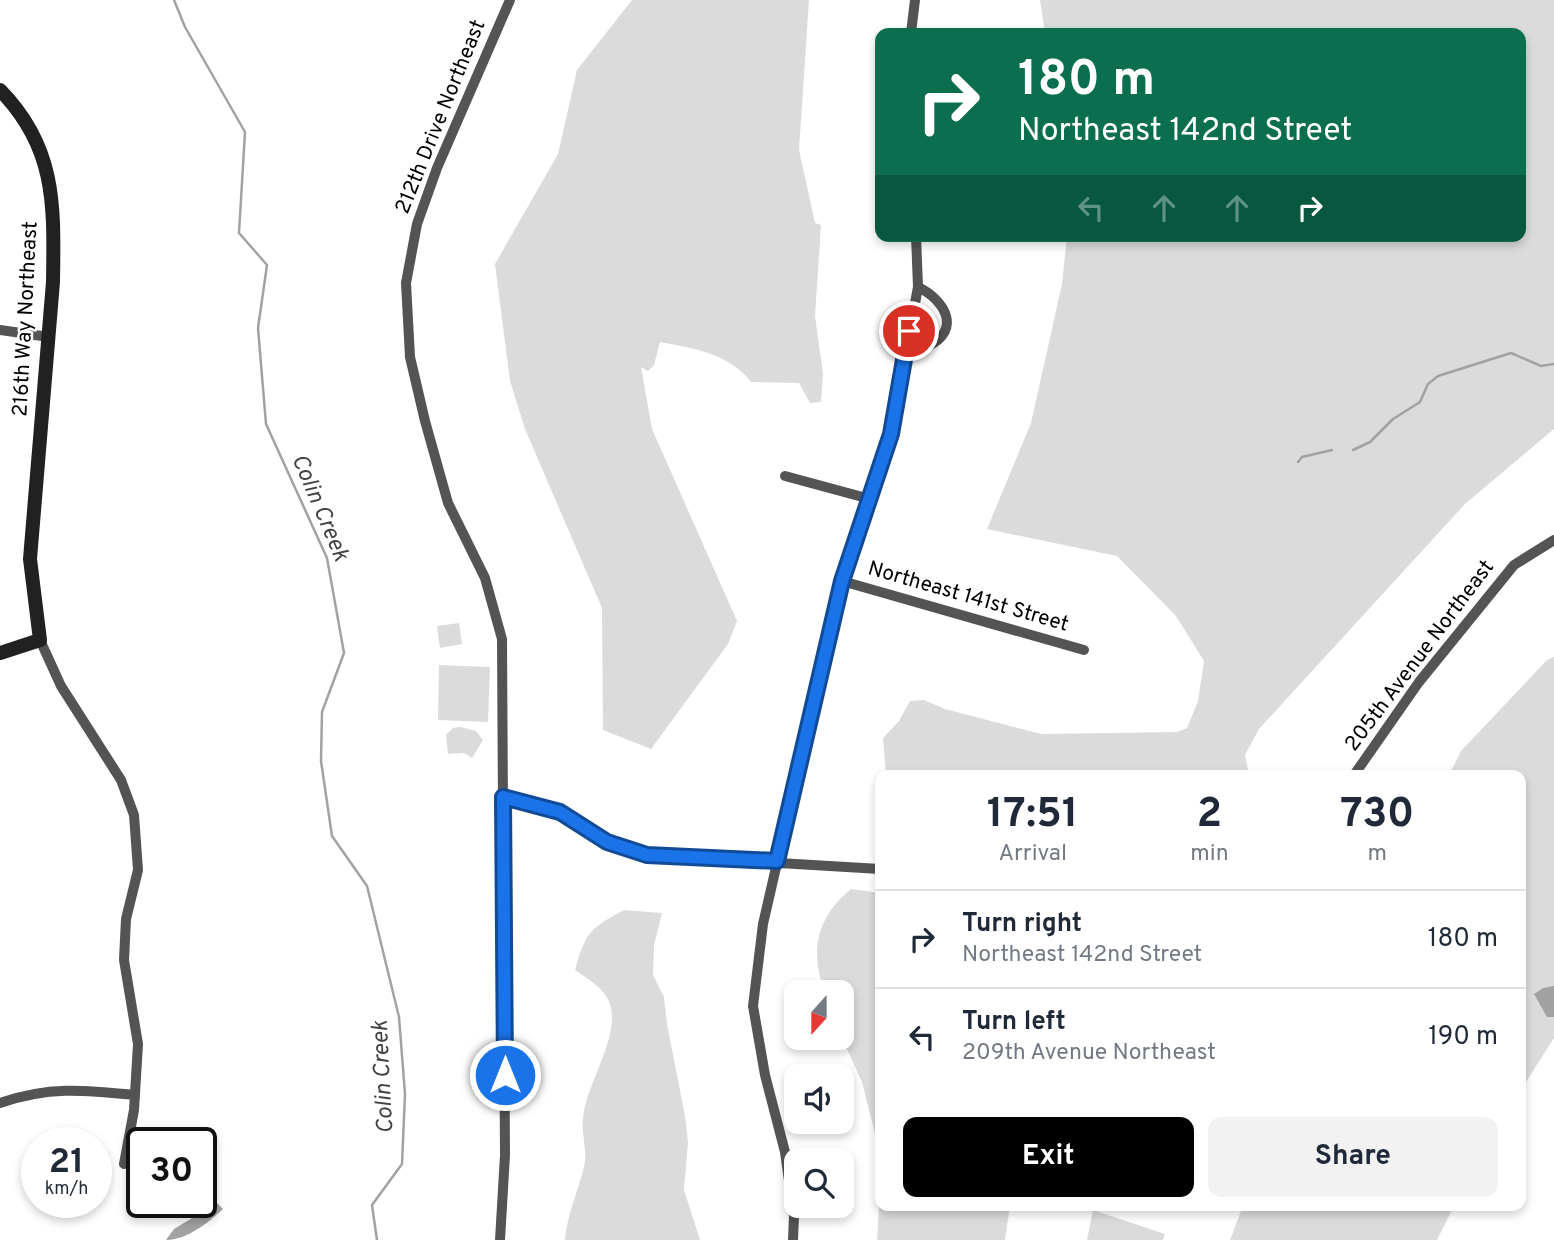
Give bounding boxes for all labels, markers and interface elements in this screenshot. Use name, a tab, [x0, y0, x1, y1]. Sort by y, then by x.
street label: 212th Drive Northeast	[390, 16, 492, 218]
text: 180 m	[1018, 51, 1155, 113]
icon: right	[903, 56, 994, 147]
text: Northeast 142nd Street	[1018, 112, 1352, 152]
icon: left	[1072, 189, 1110, 227]
icon: ahead	[1145, 189, 1183, 227]
icon: ahead	[1218, 189, 1256, 227]
icon: right	[1291, 189, 1329, 227]
street label: 216th Way Northeast	[7, 221, 45, 417]
pin	[879, 301, 939, 361]
icon: arrive	[890, 312, 928, 350]
water label: Colin Creek	[284, 450, 355, 566]
street label: Northeast 141st Street	[864, 555, 1072, 639]
street label: 205th Avenue Northeast	[1339, 555, 1501, 757]
text: 17:51	[987, 789, 1079, 842]
text: 2	[1197, 789, 1222, 842]
text: 730	[1340, 789, 1414, 842]
text: Arrival	[998, 840, 1067, 869]
text: min	[1190, 840, 1229, 869]
text: m	[1368, 840, 1387, 869]
text: Turn right	[962, 908, 1082, 941]
icon: right	[903, 920, 941, 958]
text: 180 m	[1428, 923, 1498, 956]
text: Northeast 142nd Street	[962, 941, 1202, 970]
north arrow	[784, 980, 854, 1050]
map controls	[784, 980, 854, 1218]
text: Turn left	[962, 1006, 1066, 1039]
icon: left	[903, 1018, 941, 1056]
water label: Colin Creek	[367, 1019, 401, 1134]
text: 190 m	[1428, 1021, 1498, 1054]
position arrow	[468, 1038, 542, 1112]
text: 209th Avenue Northeast	[962, 1039, 1216, 1068]
button: sound	[784, 1064, 854, 1134]
button: Exit	[903, 1117, 1194, 1197]
button: Share	[1208, 1117, 1498, 1197]
speed limit sign: 30	[126, 1127, 217, 1218]
text: 21	[49, 1141, 84, 1185]
button: search	[784, 1148, 854, 1218]
text: km/h	[45, 1178, 88, 1201]

